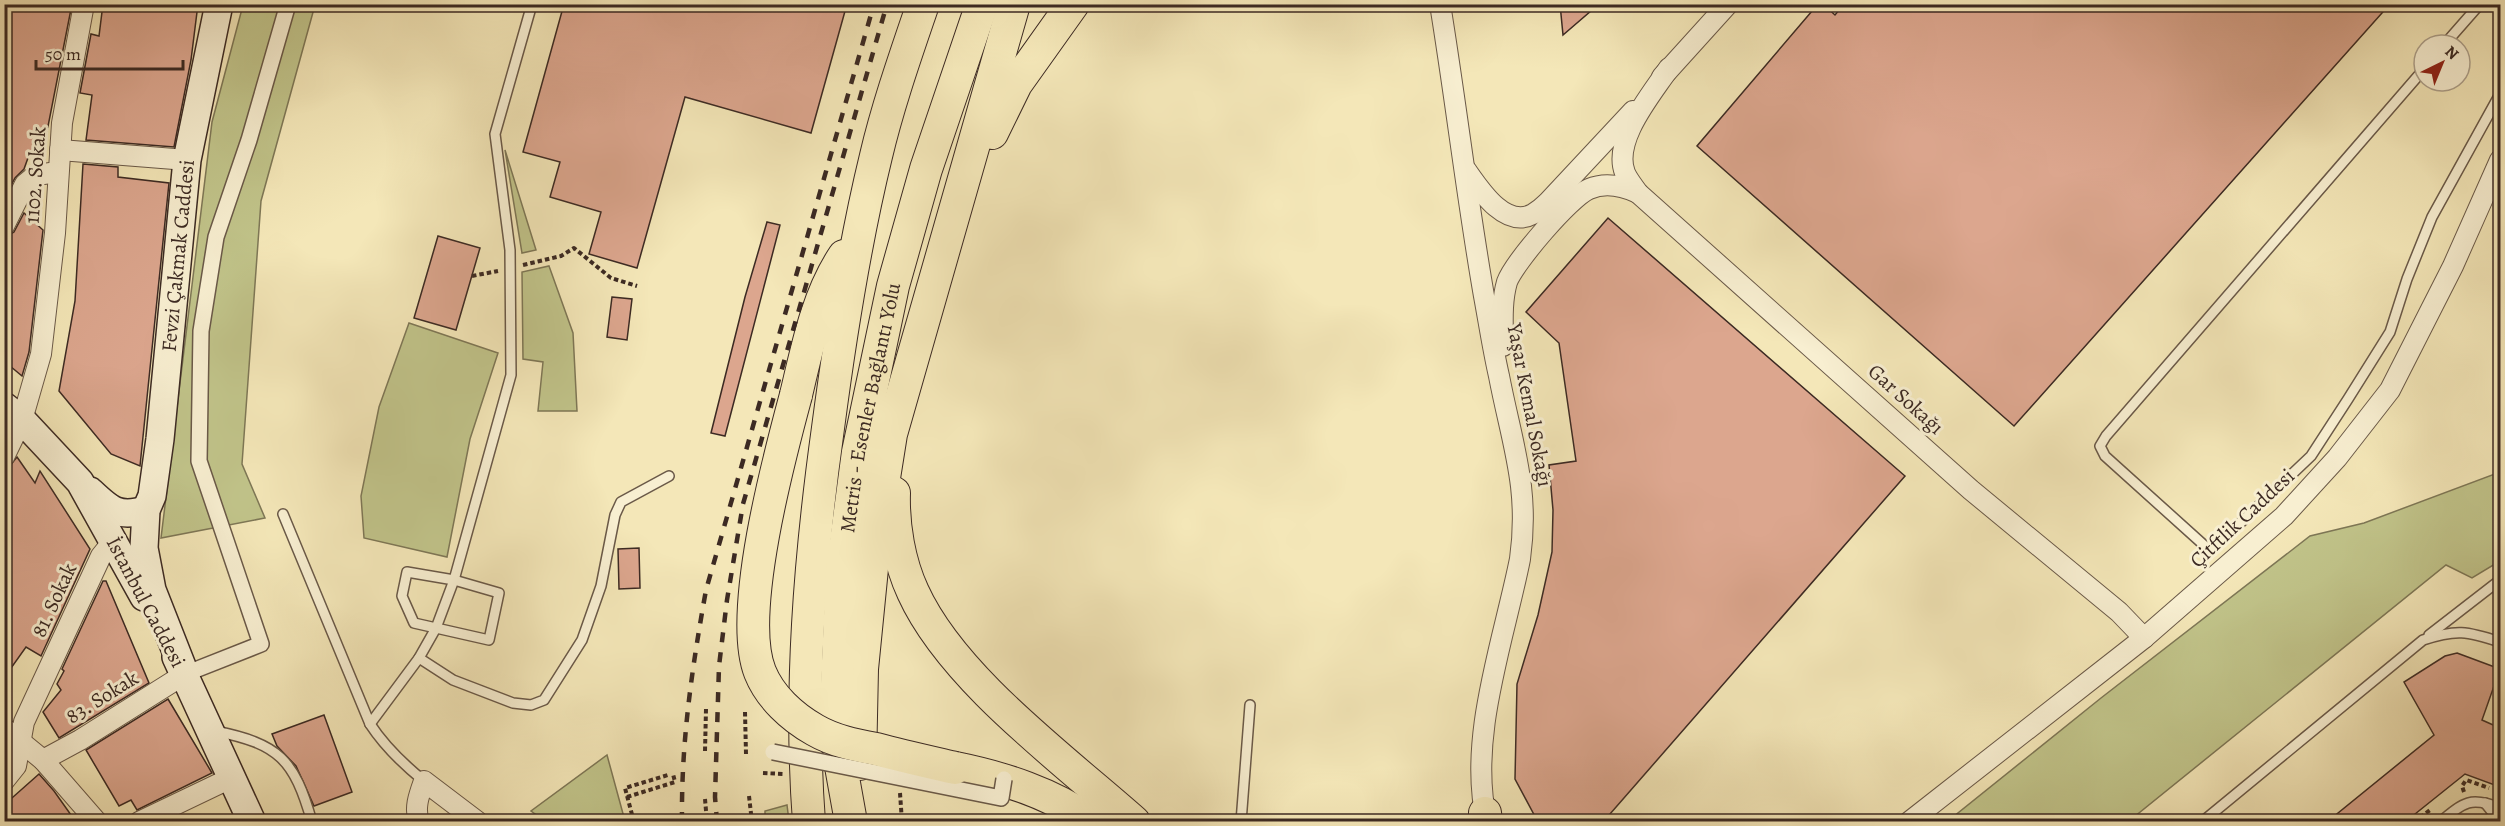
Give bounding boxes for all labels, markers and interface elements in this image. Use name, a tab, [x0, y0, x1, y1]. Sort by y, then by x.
scale bar	[36, 33, 183, 71]
north arrow	[2412, 33, 2472, 93]
text: N	[2440, 41, 2464, 65]
text: 50 m	[45, 42, 81, 66]
street label: 1102. Sokak	[18, 125, 52, 224]
street label: Fevzi Çakmak Caddesi	[155, 158, 201, 353]
street label: Metris - Esenler Bağlantı Yolu	[833, 280, 907, 534]
street label: Yaşar Kemal Sokağı	[1500, 320, 1560, 489]
street label: Gar Sokağı	[1862, 357, 1950, 441]
street label: Çitftlik Caddesi	[2183, 462, 2301, 574]
street label: İstanbul Caddesi	[100, 532, 192, 672]
street label: 81. Sokak	[25, 558, 84, 642]
street label: 83. Sokak	[60, 664, 144, 730]

